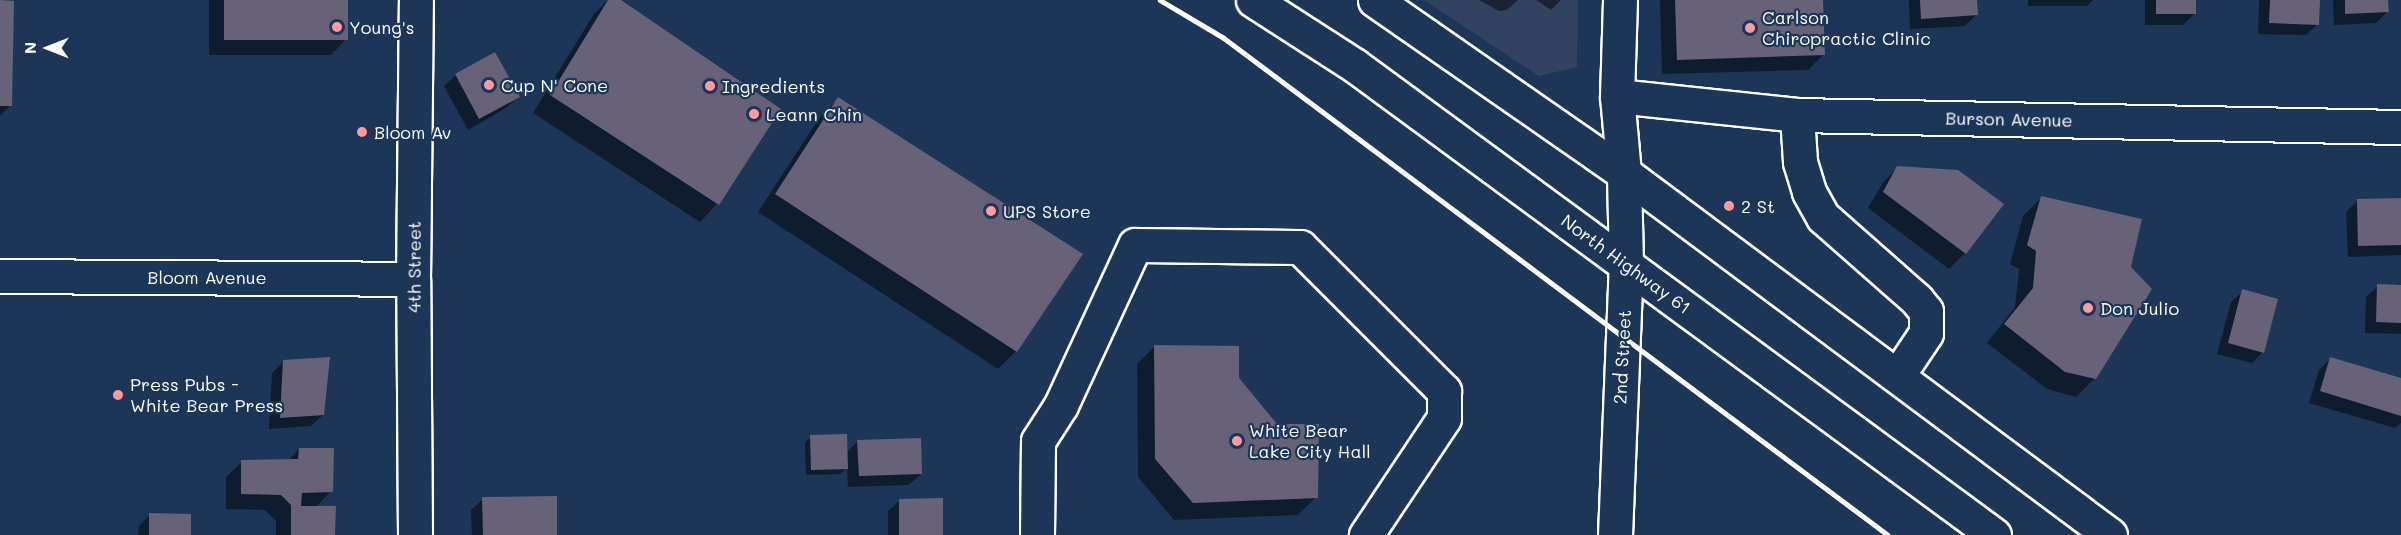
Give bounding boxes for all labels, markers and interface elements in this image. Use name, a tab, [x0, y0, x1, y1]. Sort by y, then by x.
place label: Carlson Chiropractic Clinic	[1762, 7, 1931, 50]
place label: Young's	[349, 16, 414, 38]
north arrow	[18, 18, 78, 78]
marker: Young's	[330, 20, 344, 34]
marker: Carlson Chiropractic Clinic	[1743, 21, 1757, 35]
text: N	[19, 42, 40, 54]
place label: Cup N' Cone	[501, 74, 608, 96]
place label: Ingredients	[722, 75, 825, 97]
marker: Cup N' Cone	[482, 78, 496, 92]
marker: Ingredients	[703, 79, 717, 93]
place label: Leann Chin	[766, 103, 862, 125]
marker: Leann Chin	[747, 107, 761, 121]
street label: Burson Avenue	[1945, 107, 2073, 131]
place label: Bloom Av	[374, 121, 451, 143]
marker: Bloom Av	[355, 125, 369, 139]
place label: 2 St	[1741, 195, 1775, 217]
marker: 2 St	[1722, 199, 1736, 213]
place label: UPS Store	[1003, 200, 1091, 222]
marker: UPS Store	[984, 204, 998, 218]
street label: North Highway 61	[1557, 210, 1695, 318]
street label: 4th Street	[403, 221, 425, 313]
street label: Bloom Avenue	[147, 266, 267, 288]
place label: Don Julio	[2100, 297, 2179, 319]
marker: Don Julio	[2081, 301, 2095, 315]
street label: 2nd Street	[1609, 309, 1635, 405]
place label: Press Pubs - White Bear Press	[130, 374, 283, 416]
marker: Press Pubs - White Bear Press	[111, 388, 125, 402]
place label: White Bear Lake City Hall	[1249, 420, 1371, 462]
marker: White Bear Lake City Hall	[1230, 434, 1244, 448]

